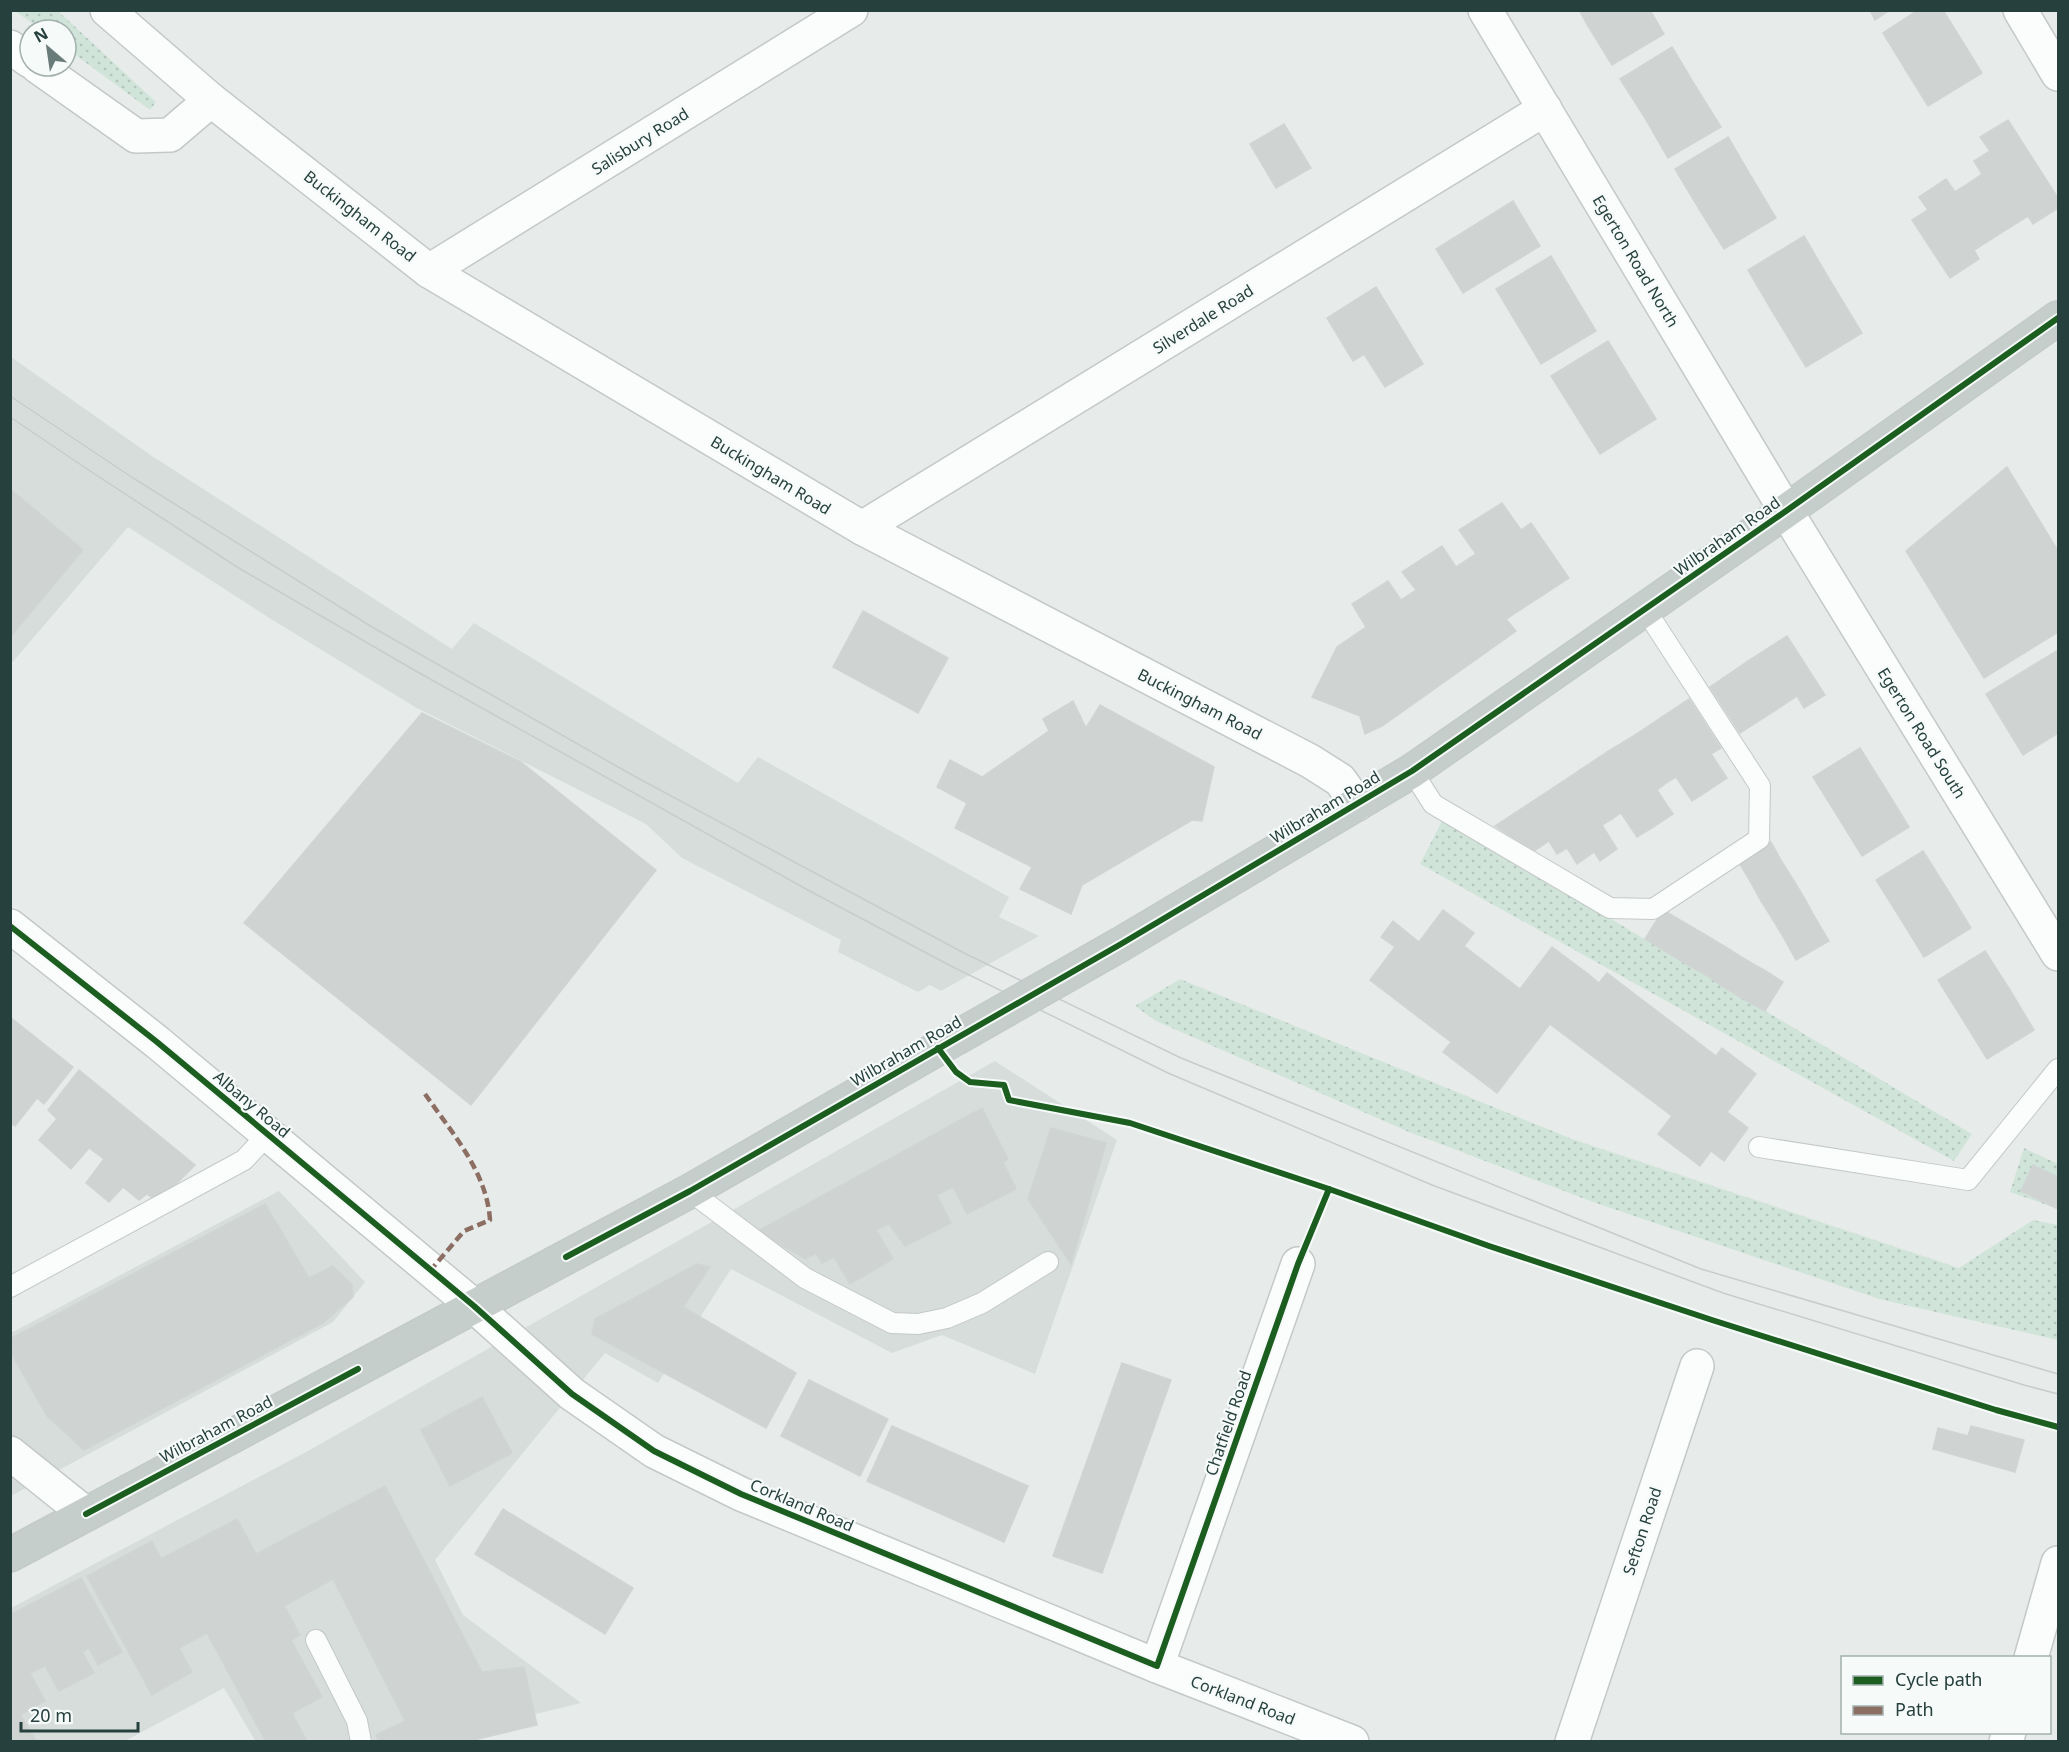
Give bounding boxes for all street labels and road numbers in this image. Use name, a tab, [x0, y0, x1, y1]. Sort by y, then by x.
street label: Salisbury Road	[587, 102, 693, 180]
street label: Buckingham Road	[299, 165, 421, 267]
street label: Egerton Road North	[1588, 191, 1684, 331]
street label: Silverdale Road	[1148, 279, 1258, 359]
street label: Buckingham Road	[707, 430, 835, 520]
street label: Wilbraham Road	[1670, 491, 1784, 581]
street label: Buckingham Road	[1134, 663, 1266, 745]
street label: Egerton Road South	[1873, 663, 1971, 803]
street label: Wilbraham Road	[1266, 765, 1384, 849]
street label: Wilbraham Road	[847, 1010, 965, 1092]
street label: Albany Road	[209, 1065, 295, 1143]
street label: Chatfield Road	[1200, 1367, 1256, 1479]
street label: Wilbraham Road	[156, 1390, 276, 1468]
street label: Corkland Road	[747, 1473, 857, 1537]
street label: Sefton Road	[1617, 1484, 1667, 1578]
street label: Corkland Road	[1188, 1670, 1298, 1730]

